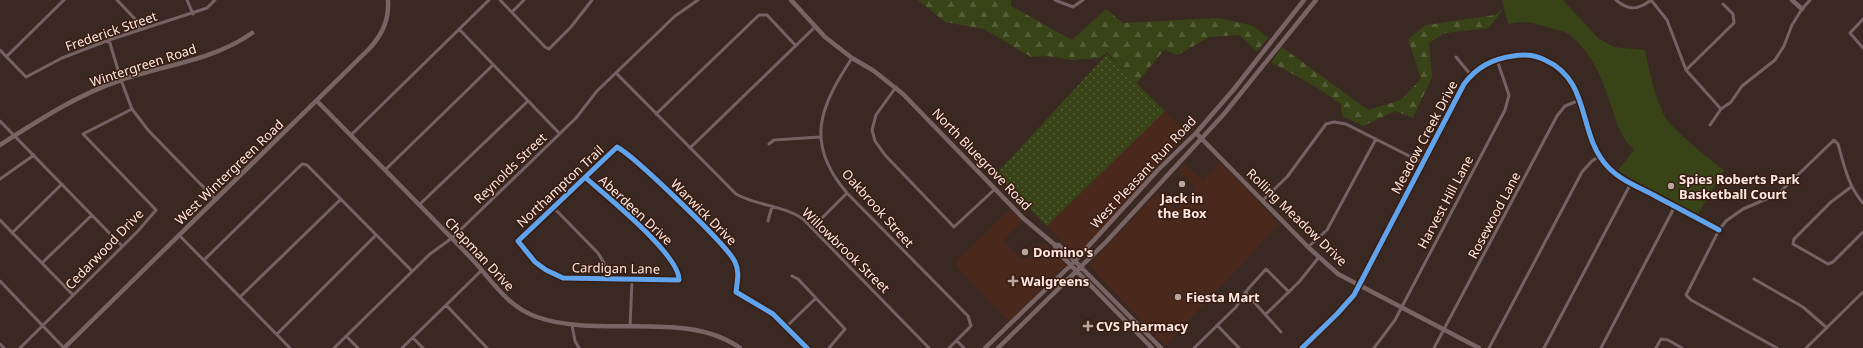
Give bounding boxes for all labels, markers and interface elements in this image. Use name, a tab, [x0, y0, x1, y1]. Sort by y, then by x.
street label: Frederick Street	[63, 7, 160, 55]
street label: Wintergreen Road	[87, 39, 199, 91]
street label: Meadow Creek Drive	[1386, 77, 1462, 197]
street label: North Bluegrove Road	[928, 104, 1036, 214]
street label: West Pleasant Run Road	[1086, 112, 1200, 232]
street label: West Wintergreen Road	[171, 115, 287, 229]
street label: Reynolds Street	[470, 128, 551, 207]
street label: Northampton Trail	[513, 141, 607, 231]
street label: Harvest Hill Lane	[1413, 152, 1477, 252]
street label: Rolling Meadow Drive	[1243, 164, 1351, 270]
street label: Oakbrook Street	[838, 165, 918, 251]
street label: Rosewood Lane	[1464, 168, 1524, 262]
place label: Spies Roberts Park Basketball Court	[1679, 170, 1801, 203]
street label: Aberdeen Drive	[595, 171, 677, 249]
street label: Warwick Drive	[667, 175, 741, 249]
marker: Jack in the Box	[1177, 179, 1187, 189]
marker: Spies Roberts Park Basketball Court	[1666, 181, 1676, 191]
place label: Jack in the Box	[1157, 189, 1207, 222]
street label: Willowbrook Street	[798, 203, 894, 297]
street label: Cedarwood Drive	[61, 205, 147, 293]
street label: Chapman Drive	[441, 213, 519, 295]
place label: Domino's	[1033, 243, 1093, 261]
marker: Domino's	[1020, 247, 1030, 257]
street label: Cardigan Lane	[572, 258, 660, 278]
place label: Walgreens	[1021, 272, 1089, 290]
marker: Walgreens	[1008, 276, 1018, 286]
place label: Fiesta Mart	[1186, 288, 1260, 306]
marker: Fiesta Mart	[1173, 292, 1183, 302]
place label: CVS Pharmacy	[1096, 317, 1189, 335]
marker: CVS Pharmacy	[1083, 321, 1093, 331]

